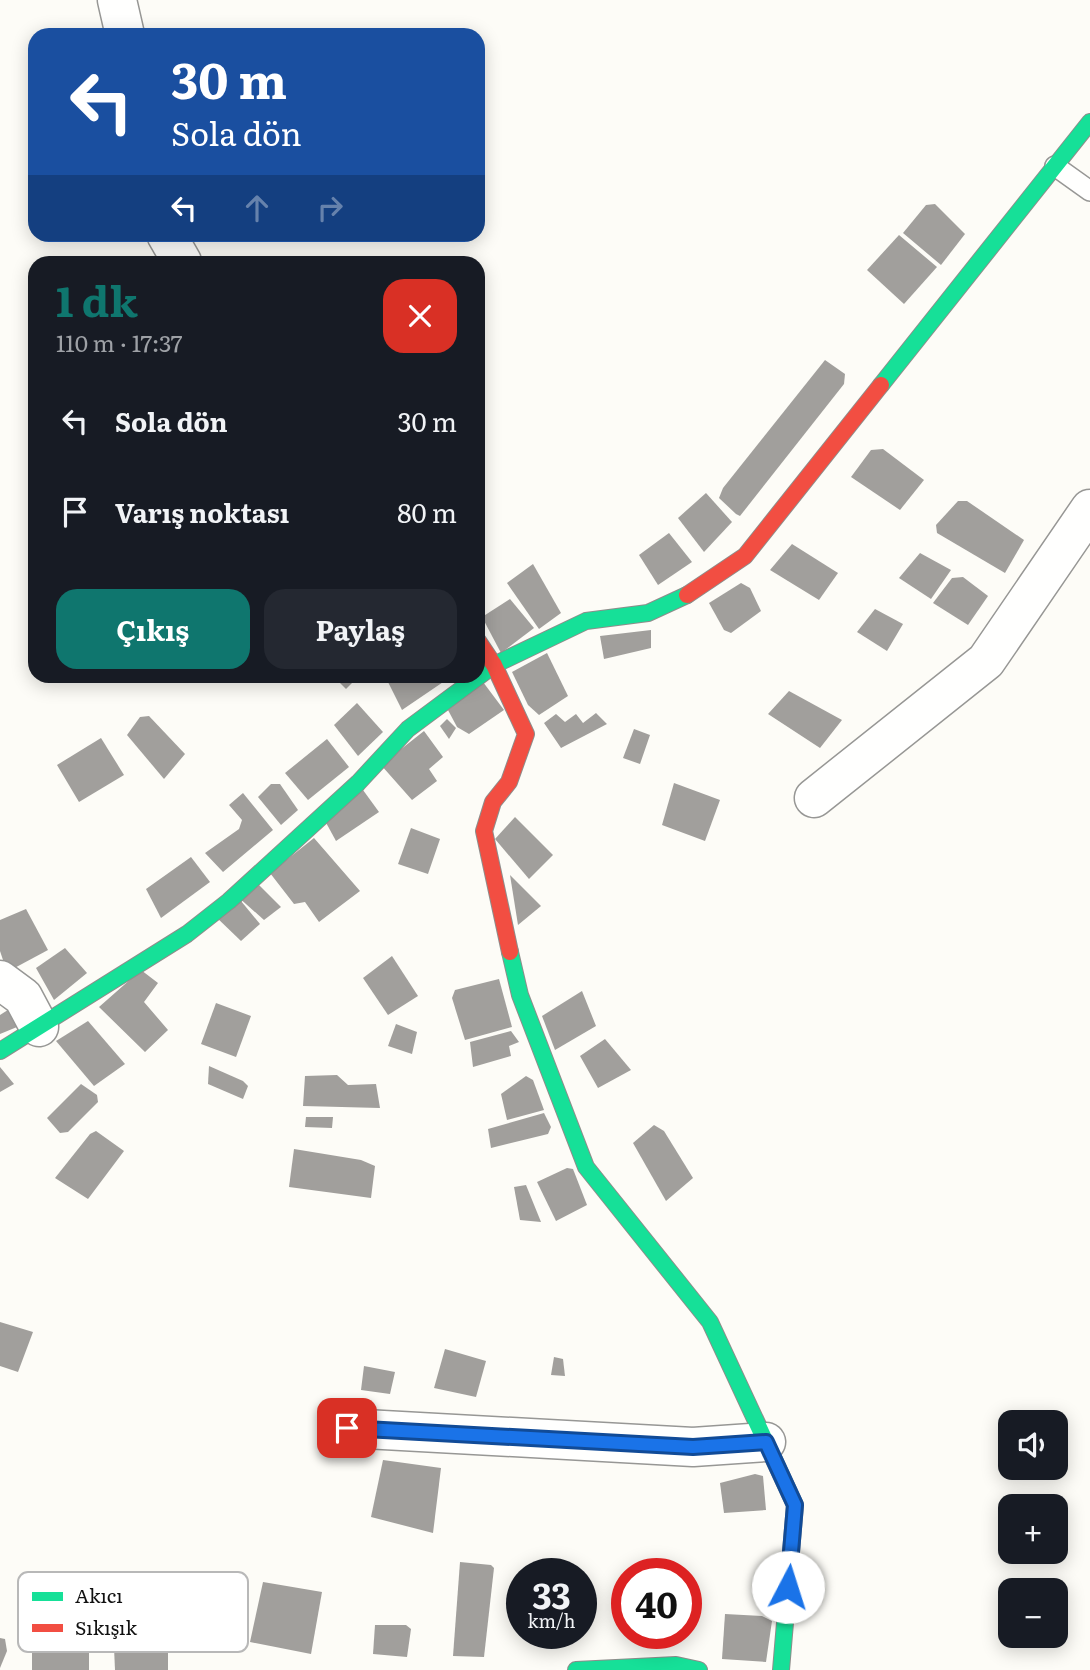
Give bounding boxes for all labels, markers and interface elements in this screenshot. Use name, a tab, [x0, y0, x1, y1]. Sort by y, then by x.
text: 30 m	[171, 41, 287, 114]
icon: left	[56, 56, 147, 147]
text: Sola dön	[171, 108, 302, 156]
icon: left	[165, 189, 203, 227]
icon: ahead	[238, 189, 276, 227]
icon: right	[311, 189, 349, 227]
text: 1 dk	[56, 268, 138, 330]
button: close	[383, 279, 457, 353]
text: 110 m · 17:37	[56, 325, 183, 359]
text: Sola dön	[115, 401, 228, 440]
text: 30 m	[397, 401, 457, 440]
icon: left	[56, 402, 94, 440]
text: Varış noktası	[115, 492, 289, 531]
text: 80 m	[397, 492, 457, 531]
icon: arrive	[56, 493, 94, 531]
button: Çıkış	[56, 589, 250, 669]
button: Paylaş	[264, 589, 457, 669]
pin	[317, 1398, 377, 1458]
icon: arrive	[328, 1409, 366, 1447]
map controls	[998, 1410, 1068, 1648]
button: sound	[998, 1410, 1068, 1480]
button: +	[998, 1494, 1068, 1564]
position arrow	[751, 1550, 825, 1624]
speed limit sign: 40	[611, 1558, 702, 1649]
text: 33	[532, 1568, 571, 1620]
legend	[18, 1572, 248, 1652]
button: −	[998, 1578, 1068, 1648]
text: Akıcı	[75, 1581, 123, 1609]
text: km/h	[528, 1607, 575, 1634]
text: Sıkışık	[75, 1613, 137, 1641]

